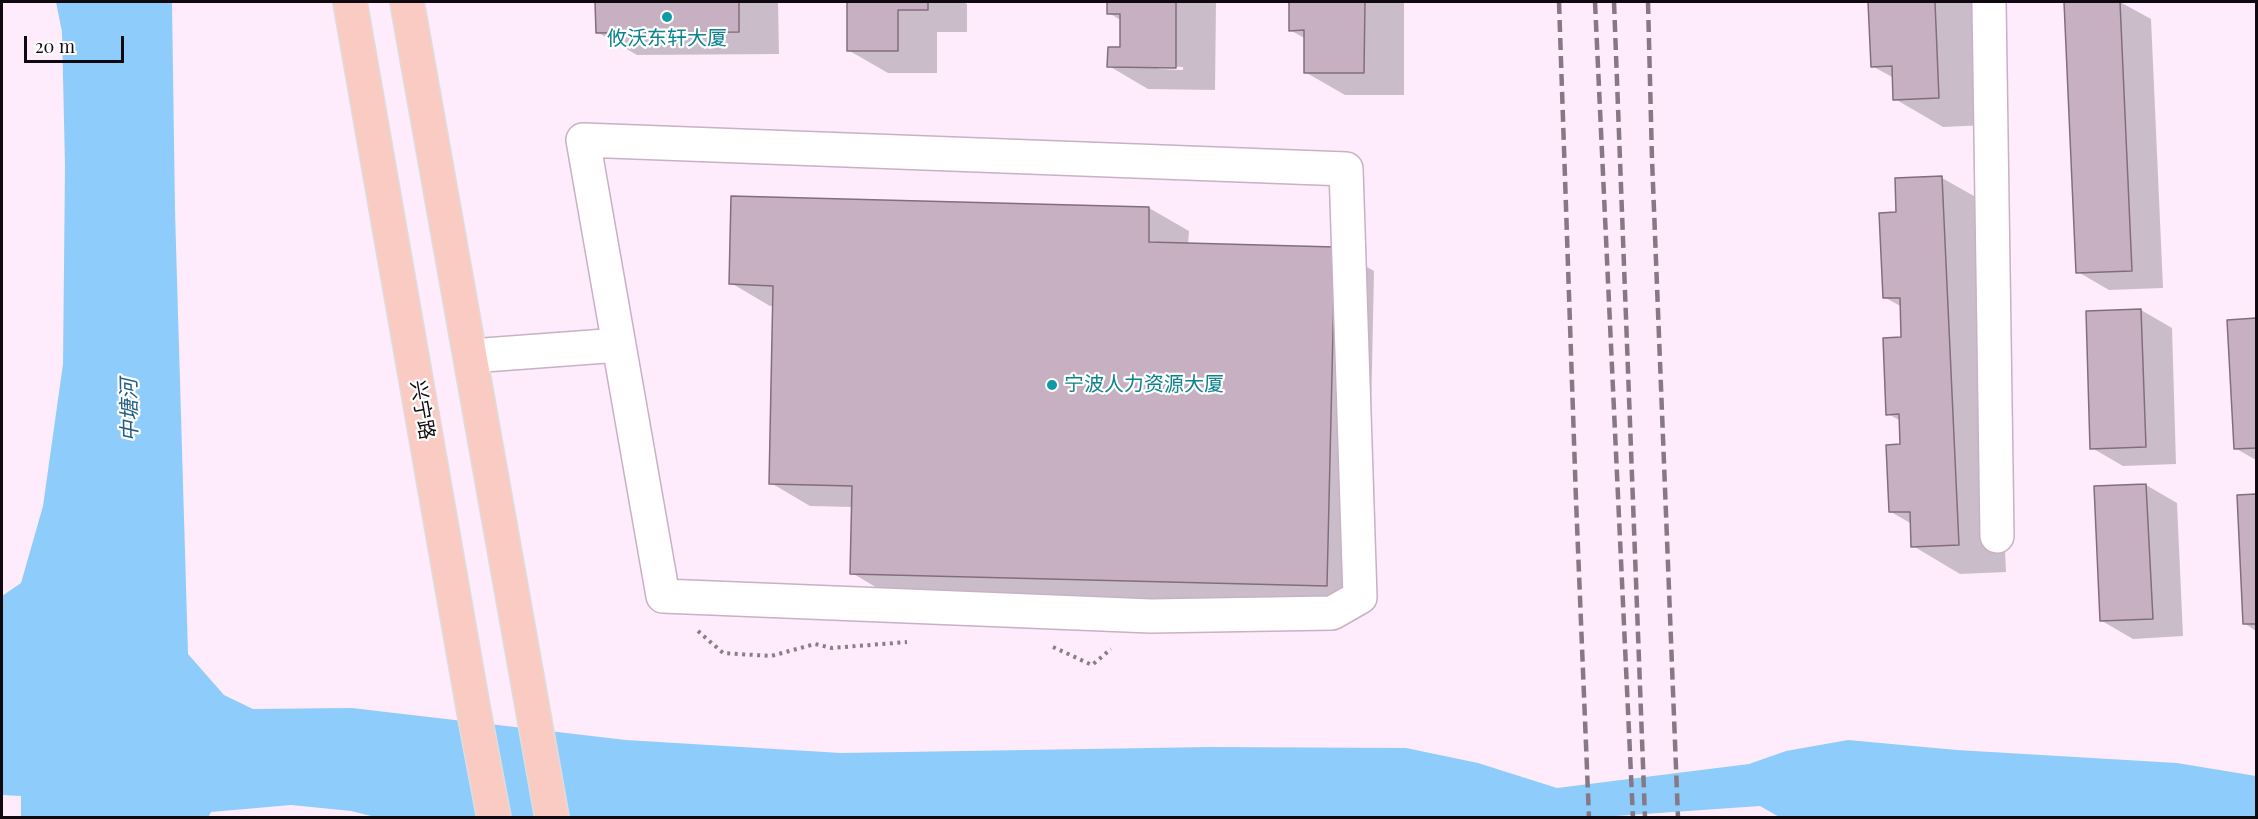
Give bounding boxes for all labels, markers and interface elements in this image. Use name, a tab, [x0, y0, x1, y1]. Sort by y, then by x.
marker: 攸沃东轩大厦	[660, 10, 674, 24]
scale bar	[27, 24, 128, 62]
place label: 攸沃东轩大厦	[607, 27, 727, 51]
text: 20 m	[35, 34, 75, 58]
place label: 宁波人力资源大厦	[1064, 373, 1224, 397]
water label: 中塘河	[117, 378, 143, 442]
street label: 兴宁路	[405, 378, 439, 442]
marker: 宁波人力资源大厦	[1045, 378, 1059, 392]

